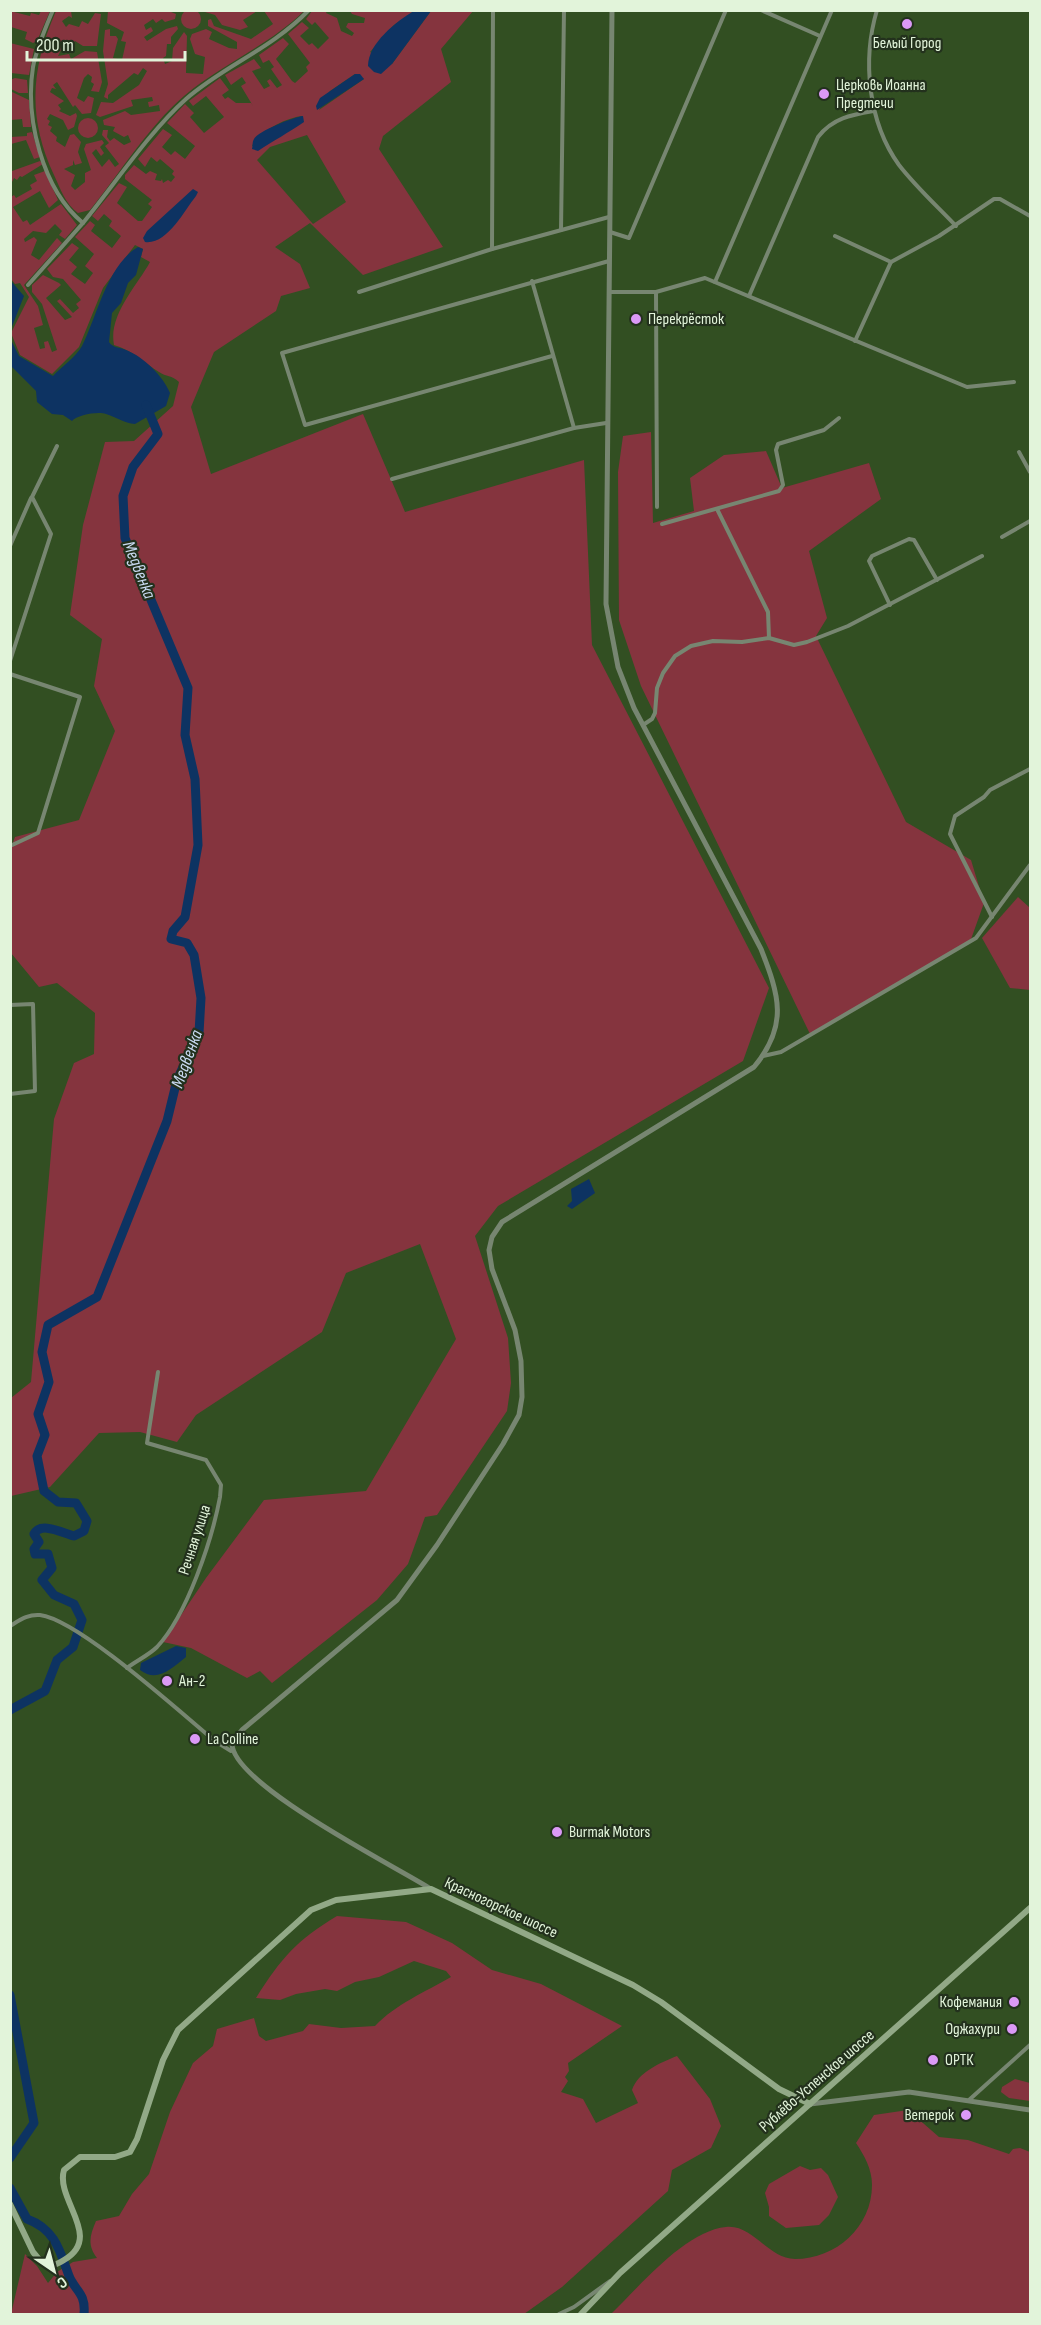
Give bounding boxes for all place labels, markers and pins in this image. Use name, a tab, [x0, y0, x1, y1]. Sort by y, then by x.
marker: Белый Город	[900, 17, 914, 31]
place label: Белый Город	[873, 34, 941, 53]
place label: Церковь Иоанна Предтечи	[836, 76, 926, 113]
marker: Церковь Иоанна Предтечи	[817, 87, 831, 101]
place label: Перекрёсток	[648, 310, 725, 329]
marker: Перекрёсток	[629, 312, 643, 326]
place label: Ан-2	[178, 1672, 205, 1691]
marker: Ан-2	[160, 1674, 174, 1688]
place label: La Colline	[207, 1730, 258, 1749]
marker: La Colline	[188, 1732, 202, 1746]
place label: Burmak Motors	[569, 1823, 650, 1842]
marker: Burmak Motors	[550, 1825, 564, 1839]
place label: Кофемания	[940, 1993, 1002, 2012]
marker: Кофемания	[1007, 1995, 1021, 2009]
place label: Оджахури	[945, 2020, 1000, 2039]
marker: Оджахури	[1005, 2022, 1019, 2036]
place label: ОРТК	[945, 2051, 974, 2070]
marker: ОРТК	[926, 2053, 940, 2067]
place label: Ветерок	[904, 2106, 955, 2125]
marker: Ветерок	[959, 2108, 973, 2122]

